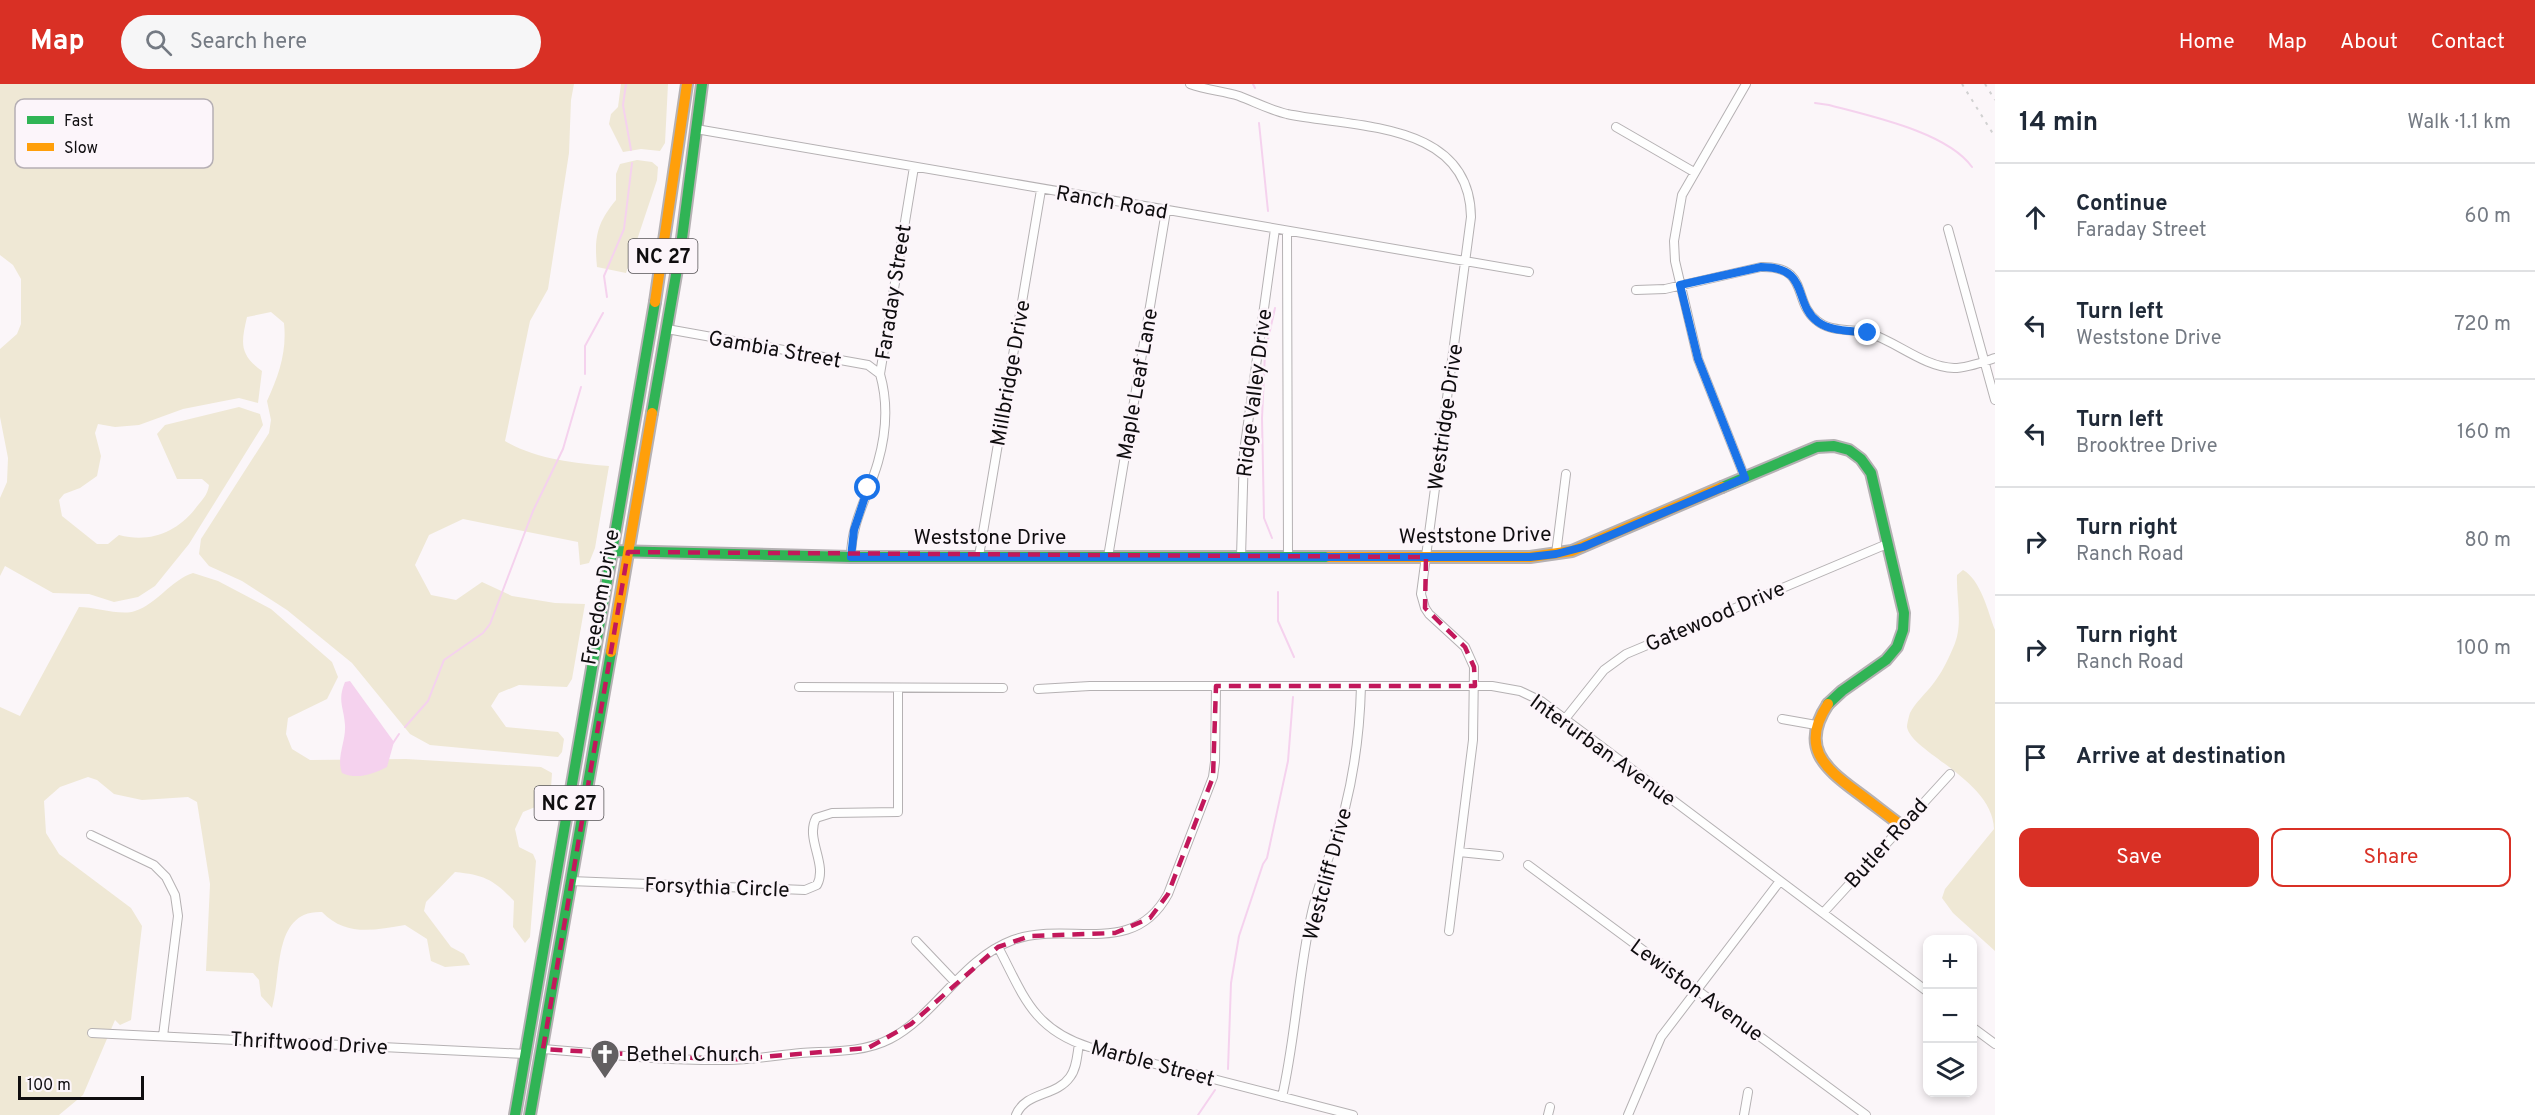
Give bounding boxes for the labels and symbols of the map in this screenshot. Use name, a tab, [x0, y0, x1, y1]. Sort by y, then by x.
legend	[15, 99, 213, 168]
text: Fast	[64, 112, 94, 132]
text: Slow	[64, 139, 98, 159]
street label: Ranch Road	[1054, 180, 1170, 227]
street label: Faraday Street	[870, 222, 919, 362]
road number: NC 27	[628, 239, 698, 273]
street label: Millbridge Drive	[985, 298, 1038, 448]
street label: Maple Leaf Lane	[1112, 306, 1165, 462]
street label: Ridge Valley Drive	[1232, 308, 1279, 479]
route end	[1854, 319, 1880, 345]
street label: Gambia Street	[706, 326, 843, 375]
street label: Westridge Drive	[1423, 342, 1470, 492]
route start	[854, 474, 880, 500]
street label: Weststone Drive	[1398, 522, 1552, 551]
street label: Weststone Drive	[914, 525, 1066, 552]
street label: Freedom Drive	[576, 527, 627, 667]
street label: Gatewood Drive	[1642, 576, 1790, 659]
street label: Interurban Avenue	[1524, 689, 1681, 813]
road number: NC 27	[534, 786, 604, 820]
street label: Butler Road	[1840, 793, 1935, 895]
street label: Westcliff Drive	[1298, 805, 1359, 943]
street label: Forsythia Circle	[644, 872, 790, 905]
street label: Lewiston Avenue	[1624, 934, 1768, 1049]
street label: Thriftwood Drive	[229, 1027, 388, 1062]
street label: Marble Street	[1088, 1035, 1217, 1094]
church icon: Bethel Church	[589, 1038, 621, 1080]
place label: Bethel Church	[626, 1042, 760, 1069]
scale bar	[18, 1073, 144, 1100]

